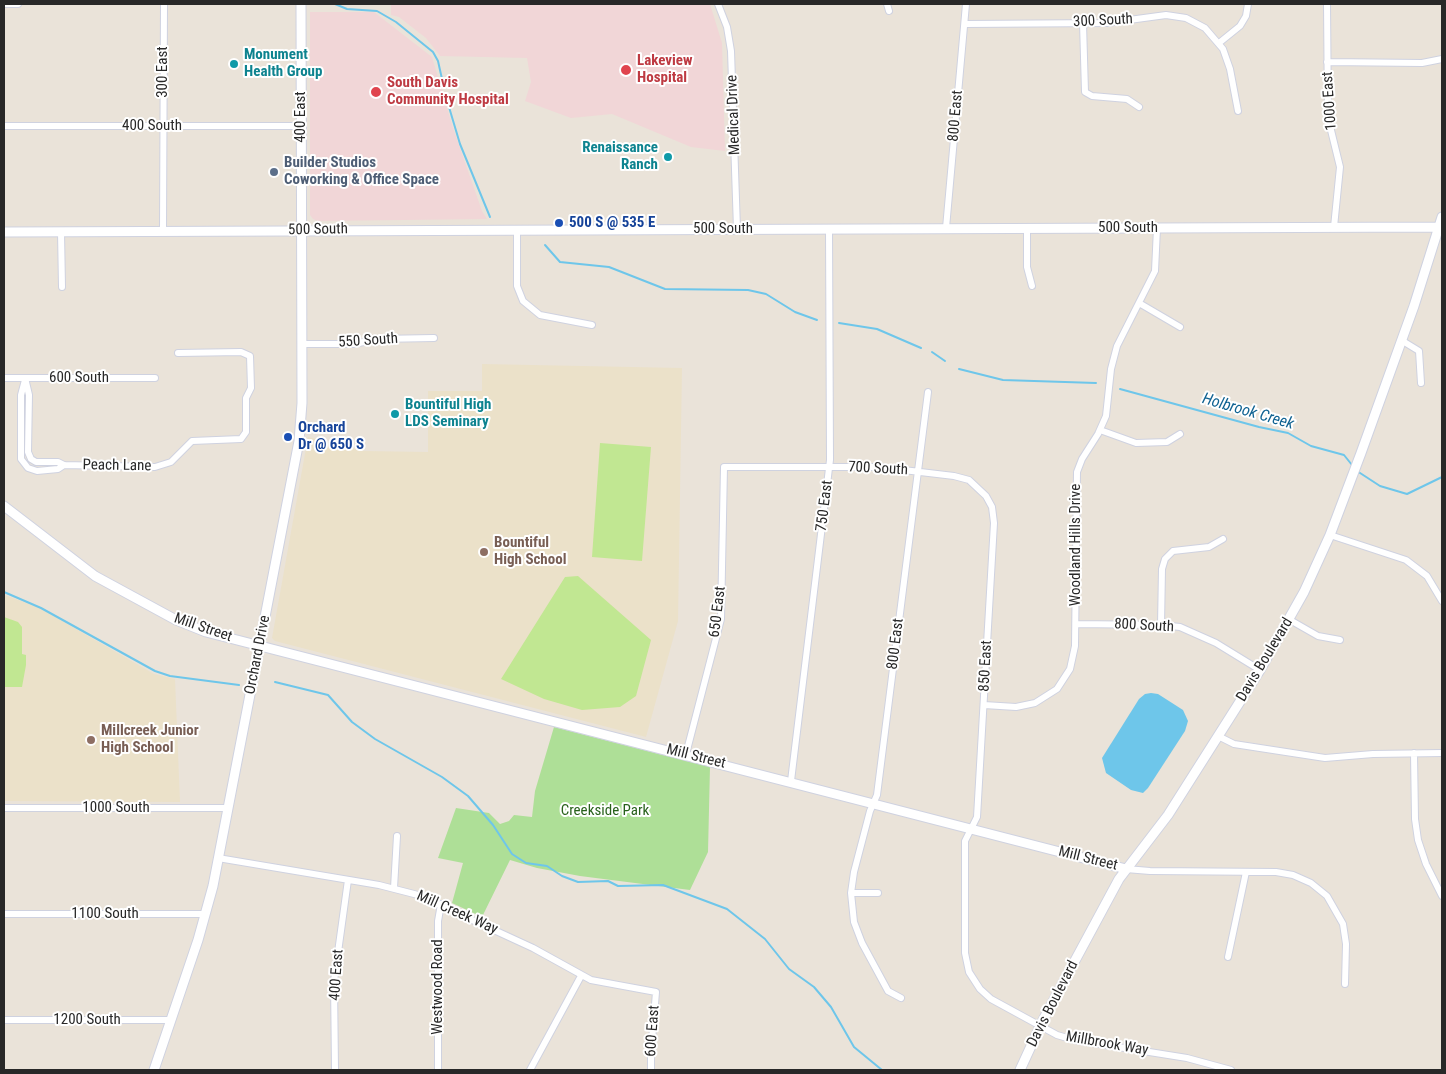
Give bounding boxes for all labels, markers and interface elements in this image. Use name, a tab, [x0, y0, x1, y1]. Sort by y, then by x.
street label: 300 South	[1073, 10, 1133, 32]
street label: 300 East	[154, 46, 172, 98]
place label: Monument Health Group	[244, 46, 322, 81]
place label: Lakeview Hospital	[637, 52, 693, 87]
marker: Monument Health Group	[228, 58, 240, 70]
marker: Lakeview Hospital	[619, 63, 633, 77]
street label: 1000 East	[1319, 71, 1341, 131]
place label: South Davis Community Hospital	[387, 74, 509, 109]
street label: Medical Drive	[724, 75, 744, 155]
marker: South Davis Community Hospital	[369, 85, 383, 99]
street label: 800 East	[945, 90, 967, 142]
street label: 400 East	[292, 91, 310, 143]
street label: 400 South	[122, 117, 182, 135]
place label: Renaissance Ranch	[582, 139, 658, 174]
marker: Renaissance Ranch	[662, 151, 674, 163]
place label: Builder Studios Coworking & Office Space	[284, 154, 439, 189]
marker: Builder Studios Coworking & Office Space	[268, 166, 280, 178]
place label: 500 S @ 535 E	[569, 214, 655, 232]
marker: 500 S @ 535 E	[553, 217, 565, 229]
street label: 500 South	[1098, 219, 1158, 237]
street label: 500 South	[288, 220, 348, 240]
street label: 500 South	[693, 220, 753, 238]
street label: 550 South	[337, 330, 399, 352]
street label: 600 South	[49, 369, 109, 387]
water label: Holbrook Creek	[1200, 390, 1296, 434]
place label: Bountiful High LDS Seminary	[405, 396, 491, 431]
marker: Bountiful High LDS Seminary	[389, 408, 401, 420]
place label: Orchard Dr @ 650 S	[298, 419, 364, 454]
marker: Orchard Dr @ 650 S	[282, 431, 294, 443]
street label: Peach Lane	[83, 456, 151, 476]
street label: 700 South	[848, 458, 908, 480]
street label: 750 East	[813, 479, 837, 533]
street label: Woodland Hills Drive	[1067, 484, 1085, 606]
place label: Bountiful High School	[494, 534, 566, 569]
marker: Bountiful High School	[478, 546, 490, 558]
street label: 650 East	[706, 585, 730, 639]
street label: Mill Street	[172, 610, 234, 646]
street label: Orchard Drive	[242, 614, 274, 696]
street label: 800 South	[1114, 615, 1174, 637]
street label: Davis Boulevard	[1233, 615, 1297, 705]
street label: 800 East	[884, 617, 908, 671]
street label: 850 East	[976, 640, 996, 692]
place label: Millcreek Junior High School	[101, 722, 199, 757]
marker: Millcreek Junior High School	[85, 734, 97, 746]
street label: Mill Street	[665, 741, 727, 773]
street label: 1000 South	[82, 799, 150, 817]
park label: Creekside Park	[561, 802, 649, 820]
street label: Mill Street	[1057, 843, 1119, 875]
street label: Mill Creek Way	[414, 887, 500, 939]
street label: 1100 South	[71, 905, 139, 923]
street label: Westwood Road	[429, 939, 447, 1035]
street label: 400 East	[326, 949, 348, 1001]
street label: Davis Boulevard	[1024, 958, 1082, 1050]
street label: 600 East	[642, 1005, 664, 1057]
street label: 1200 South	[53, 1011, 121, 1029]
street label: Millbrook Way	[1064, 1028, 1150, 1060]

